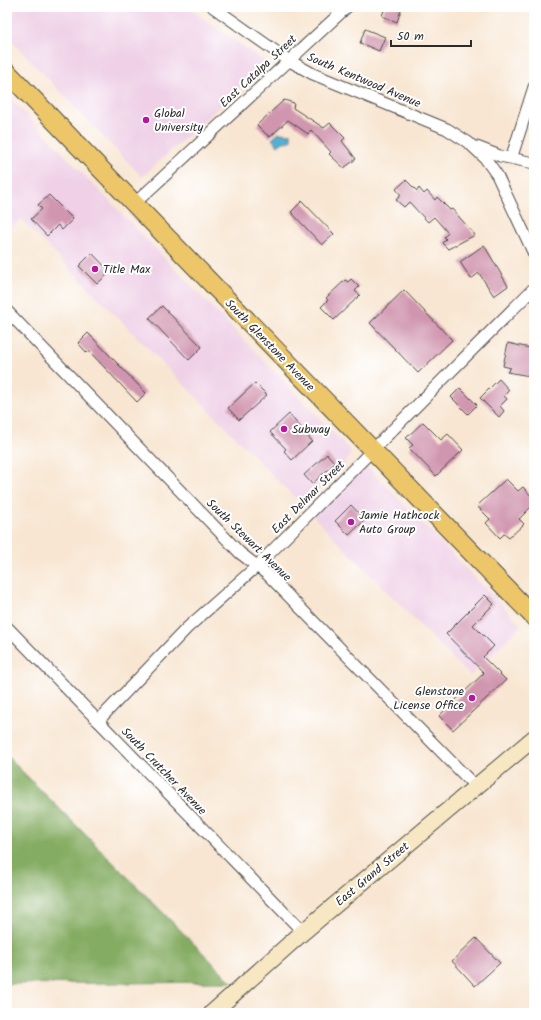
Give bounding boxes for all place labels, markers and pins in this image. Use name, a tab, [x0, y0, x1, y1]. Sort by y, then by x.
place label: Global University	[154, 104, 203, 137]
marker: Global University	[141, 115, 151, 125]
place label: Title Max	[103, 260, 151, 279]
marker: Title Max	[90, 264, 100, 274]
place label: Subway	[292, 420, 330, 439]
marker: Subway	[279, 424, 289, 434]
place label: Jamie Hathcock Auto Group	[359, 506, 440, 539]
marker: Jamie Hathcock Auto Group	[346, 517, 356, 527]
place label: Glenstone License Office	[393, 682, 465, 715]
marker: Glenstone License Office	[467, 693, 477, 703]

